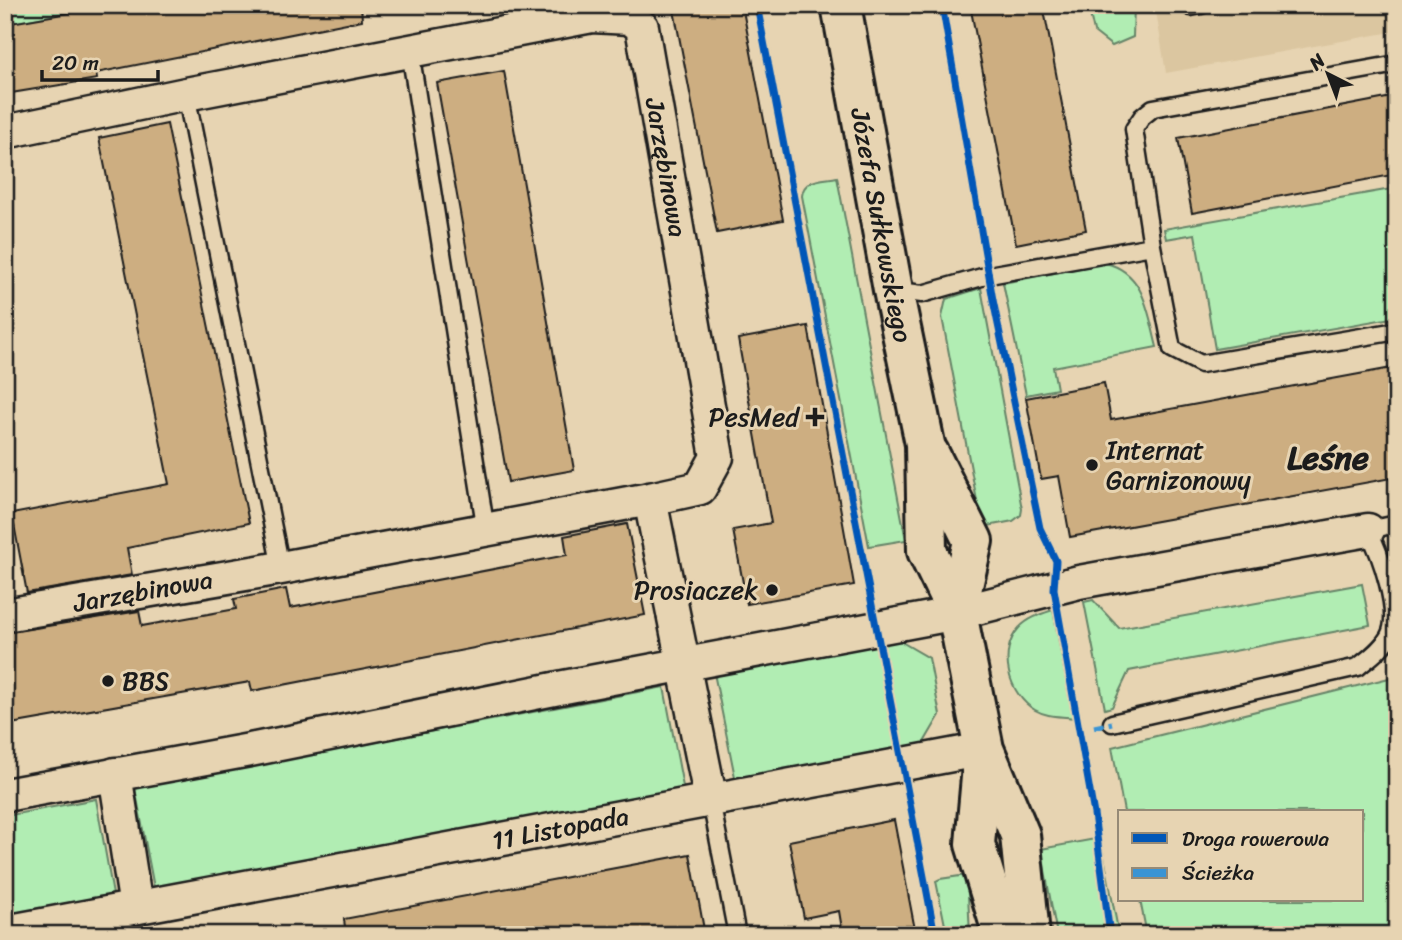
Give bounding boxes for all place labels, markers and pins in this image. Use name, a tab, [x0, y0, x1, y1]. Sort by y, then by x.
place label: PesMed	[709, 394, 801, 440]
marker: PesMed	[805, 407, 825, 427]
place label: Internat Garnizonowy	[1105, 427, 1252, 503]
marker: Internat Garnizonowy	[1084, 457, 1100, 473]
place label: Prosiaczek	[634, 567, 758, 613]
marker: Prosiaczek	[764, 582, 780, 598]
place label: BBS	[122, 658, 169, 704]
marker: BBS	[100, 673, 116, 689]

